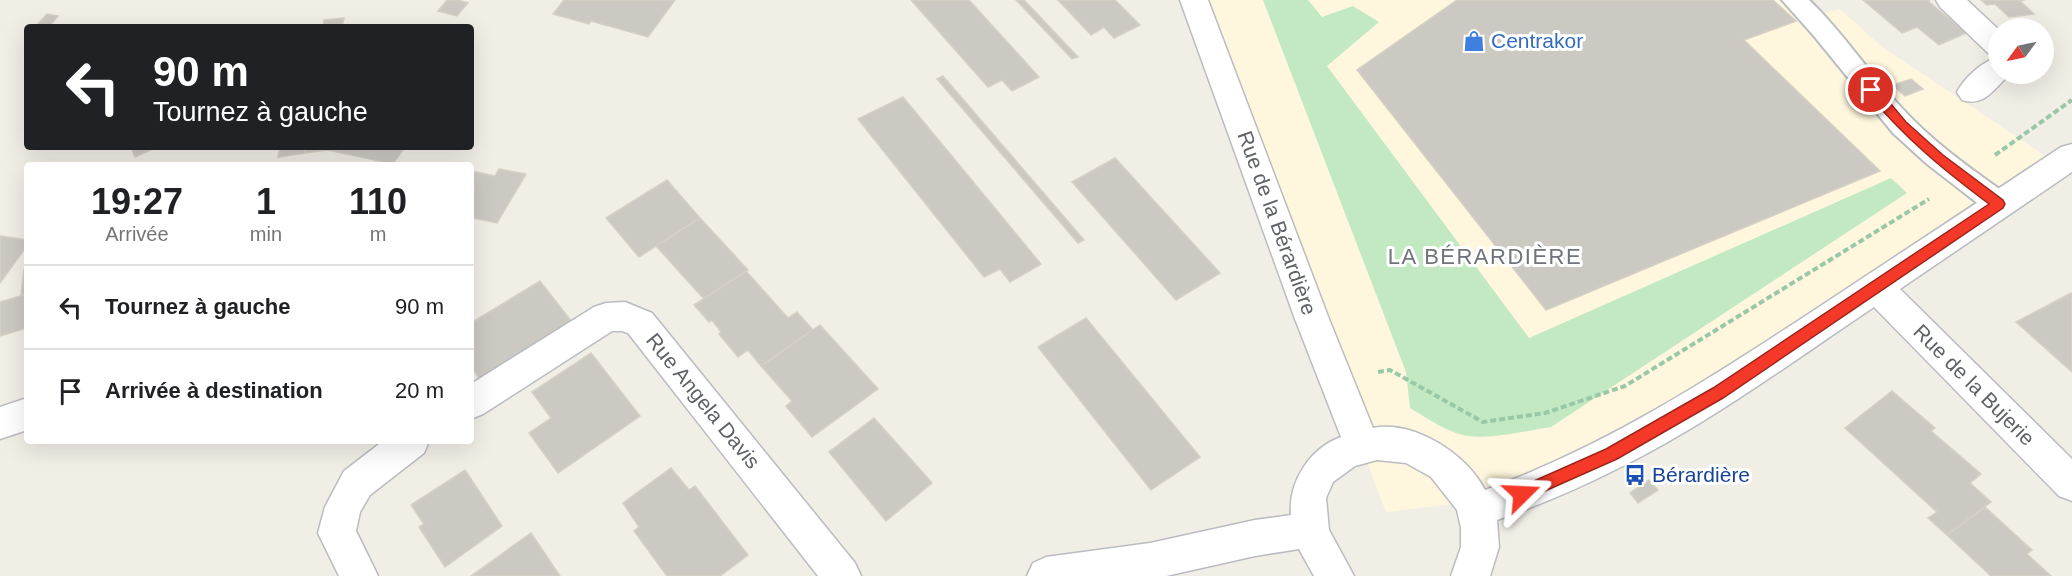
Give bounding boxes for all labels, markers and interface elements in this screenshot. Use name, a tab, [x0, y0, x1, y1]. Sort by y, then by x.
north arrow	[1988, 18, 2054, 84]
map controls	[1988, 18, 2054, 84]
shop icon: Centrakor	[1462, 29, 1486, 53]
place label: Centrakor	[1491, 29, 1583, 52]
icon: left	[54, 48, 132, 126]
text: 90 m	[153, 48, 249, 95]
pin	[1845, 64, 1896, 115]
icon: arrive	[1854, 73, 1887, 106]
text: Tournez à gauche	[153, 97, 368, 127]
street label: Rue de la Bérardière	[1234, 128, 1321, 318]
text: 19:27	[91, 181, 183, 222]
text: 1	[256, 181, 276, 222]
text: 110	[349, 181, 407, 222]
text: Arrivée	[105, 223, 169, 245]
text: min	[250, 223, 282, 245]
text: m	[370, 223, 386, 245]
district label: LA BÉRARDIÈRE	[1388, 244, 1582, 269]
icon: left	[54, 291, 87, 324]
text: Tournez à gauche	[105, 294, 290, 319]
text: 90 m	[395, 294, 444, 319]
street label: Rue de la Bujerie	[1909, 320, 2039, 450]
street label: Rue Angela Davis	[642, 329, 765, 473]
icon: arrive	[54, 375, 87, 408]
text: Arrivée à destination	[105, 378, 323, 403]
text: 20 m	[395, 378, 444, 403]
position arrow	[1490, 462, 1554, 526]
bus stop icon: Bérardière	[1623, 463, 1647, 487]
place label: Bérardière	[1652, 463, 1750, 486]

